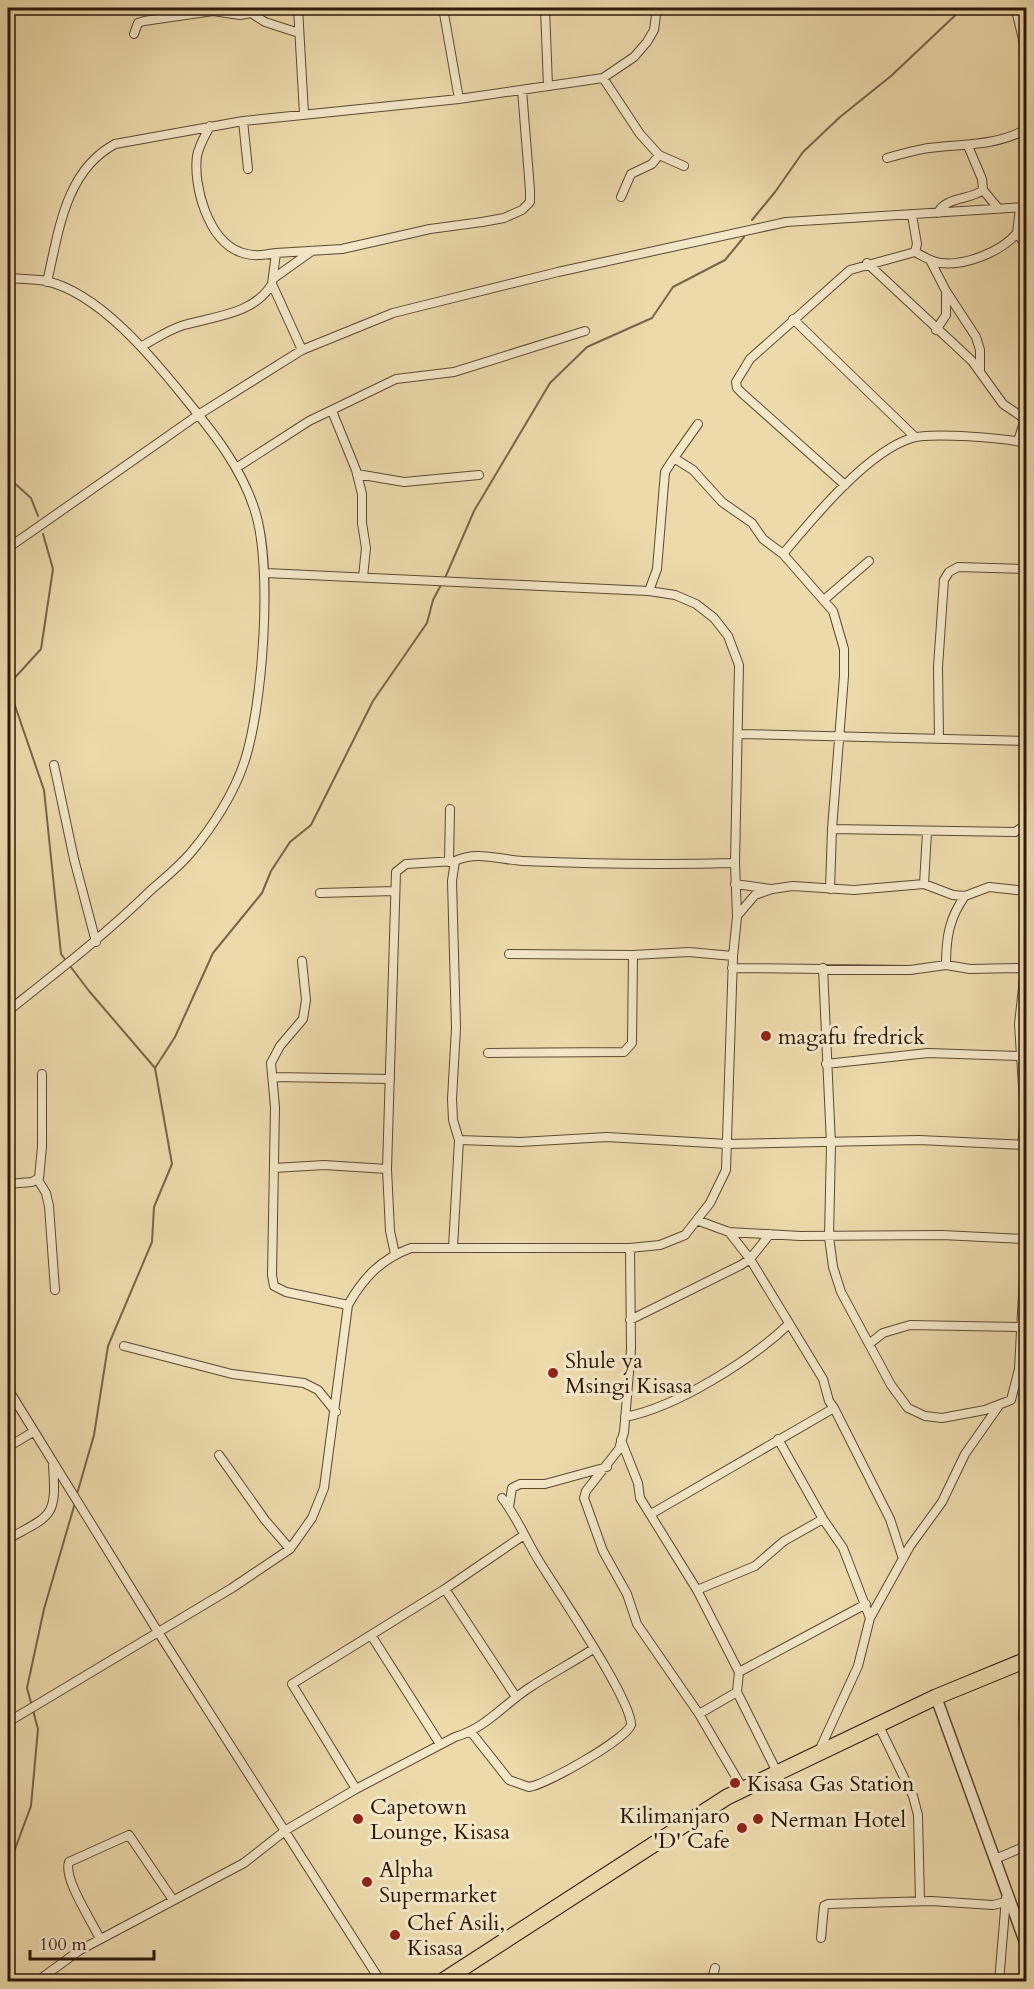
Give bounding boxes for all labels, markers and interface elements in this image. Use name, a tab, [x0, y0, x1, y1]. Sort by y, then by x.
place label: magafu fredrick	[778, 1022, 925, 1052]
marker: magafu fredrick	[759, 1029, 773, 1043]
place label: Shule ya Msingi Kisasa	[565, 1346, 693, 1401]
marker: Shule ya Msingi Kisasa	[546, 1366, 560, 1380]
place label: Kisasa Gas Station	[747, 1769, 915, 1799]
marker: Kisasa Gas Station	[728, 1776, 742, 1790]
place label: Capetown Lounge, Kisasa	[370, 1792, 510, 1847]
place label: Kilimanjaro 'D' Cafe	[619, 1801, 730, 1856]
place label: Nerman Hotel	[770, 1805, 907, 1835]
marker: Capetown Lounge, Kisasa	[351, 1812, 365, 1826]
marker: Nerman Hotel	[751, 1812, 765, 1826]
marker: Kilimanjaro 'D' Cafe	[735, 1821, 749, 1835]
place label: Alpha Supermarket	[379, 1855, 497, 1910]
marker: Alpha Supermarket	[360, 1875, 374, 1889]
place label: Chef Asili, Kisasa	[407, 1908, 505, 1963]
scale bar	[30, 1923, 154, 1961]
marker: Chef Asili, Kisasa	[388, 1928, 402, 1942]
text: 100 m	[39, 1932, 87, 1957]

